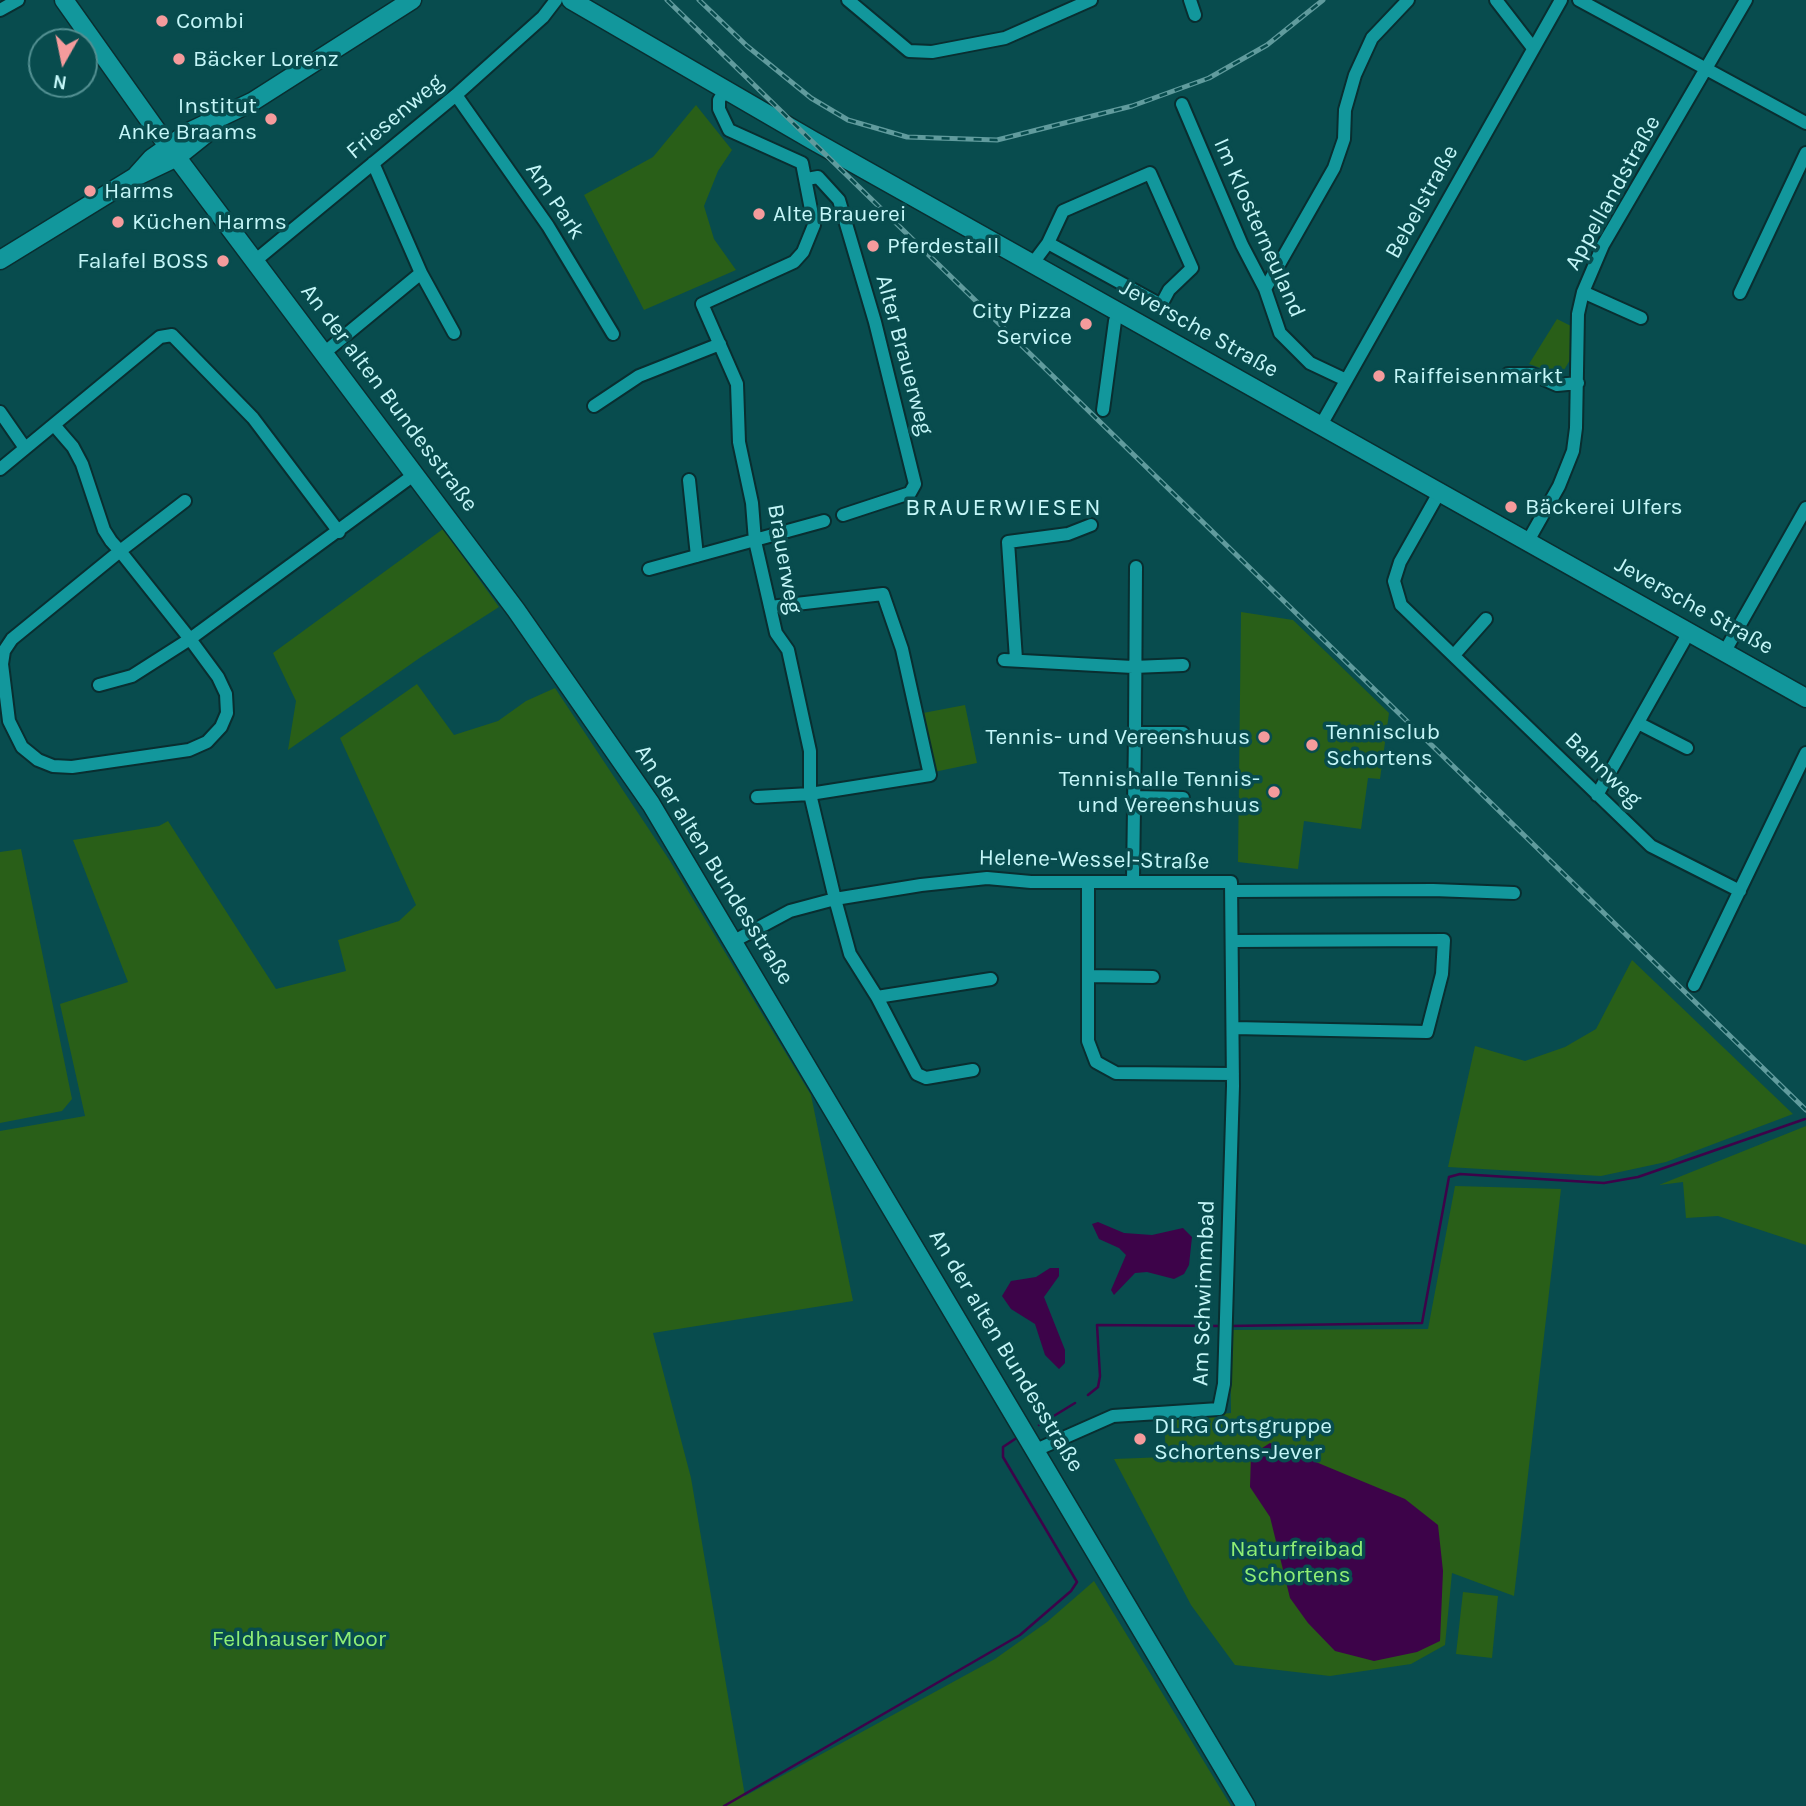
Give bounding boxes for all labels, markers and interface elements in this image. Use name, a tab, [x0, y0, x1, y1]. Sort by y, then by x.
place label: Combi	[176, 7, 245, 35]
marker: Combi	[154, 13, 170, 29]
north arrow	[28, 28, 98, 98]
place label: Bäcker Lorenz	[193, 45, 339, 73]
marker: Bäcker Lorenz	[171, 51, 187, 67]
street label: Friesenweg	[341, 68, 449, 166]
text: N	[52, 70, 68, 94]
place label: Institut Anke Braams	[118, 92, 257, 146]
marker: Institut Anke Braams	[263, 111, 279, 127]
street label: Appellandstraße	[1559, 111, 1667, 275]
street label: Im Klosterneuland	[1207, 134, 1311, 322]
street label: Bebelstraße	[1379, 140, 1465, 264]
street label: Am Park	[519, 157, 591, 245]
place label: Harms	[104, 177, 174, 205]
marker: Harms	[82, 183, 98, 199]
place label: Alte Brauerei	[773, 200, 907, 228]
marker: Alte Brauerei	[751, 206, 767, 222]
place label: Küchen Harms	[132, 208, 287, 236]
marker: Küchen Harms	[110, 214, 126, 230]
place label: Pferdestall	[887, 232, 999, 260]
marker: Pferdestall	[865, 238, 881, 254]
place label: Falafel BOSS	[77, 247, 209, 275]
marker: Falafel BOSS	[215, 253, 231, 269]
street label: Alter Brauerweg	[869, 272, 939, 438]
street label: Jeversche Straße	[1115, 274, 1283, 384]
street label: An der alten Bundesstraße	[294, 279, 484, 517]
place label: City Pizza Service	[972, 297, 1072, 351]
marker: City Pizza Service	[1078, 316, 1094, 332]
place label: Raiffeisenmarkt	[1393, 362, 1563, 390]
marker: Raiffeisenmarkt	[1371, 368, 1387, 384]
place label: Bäckerei Ulfers	[1525, 493, 1683, 521]
district label: BRAUERWIESEN	[907, 494, 1101, 522]
marker: Bäckerei Ulfers	[1503, 499, 1519, 515]
street label: Brauerweg	[761, 502, 807, 616]
street label: Jeversche Straße	[1610, 551, 1778, 661]
place label: Tennisclub Schortens	[1326, 718, 1440, 772]
place label: Tennis- und Vereenshuus	[986, 723, 1250, 751]
street label: Bahnweg	[1559, 727, 1647, 813]
marker: Tennis- und Vereenshuus	[1256, 729, 1272, 745]
marker: Tennisclub Schortens	[1304, 737, 1320, 753]
street label: An der alten Bundesstraße	[629, 740, 799, 990]
place label: Tennishalle Tennis- und Vereenshuus	[1059, 765, 1260, 819]
marker: Tennishalle Tennis- und Vereenshuus	[1266, 784, 1282, 800]
street label: Helene-Wessel-Straße	[978, 844, 1210, 876]
street label: Am Schwimmbad	[1187, 1199, 1221, 1387]
street label: An der alten Bundesstraße	[923, 1225, 1089, 1477]
place label: DLRG Ortsgruppe Schortens-Jever	[1154, 1412, 1332, 1466]
marker: DLRG Ortsgruppe Schortens-Jever	[1132, 1431, 1148, 1447]
park label: Naturfreibad Schortens	[1230, 1535, 1364, 1589]
park label: Feldhauser Moor	[212, 1625, 386, 1653]

